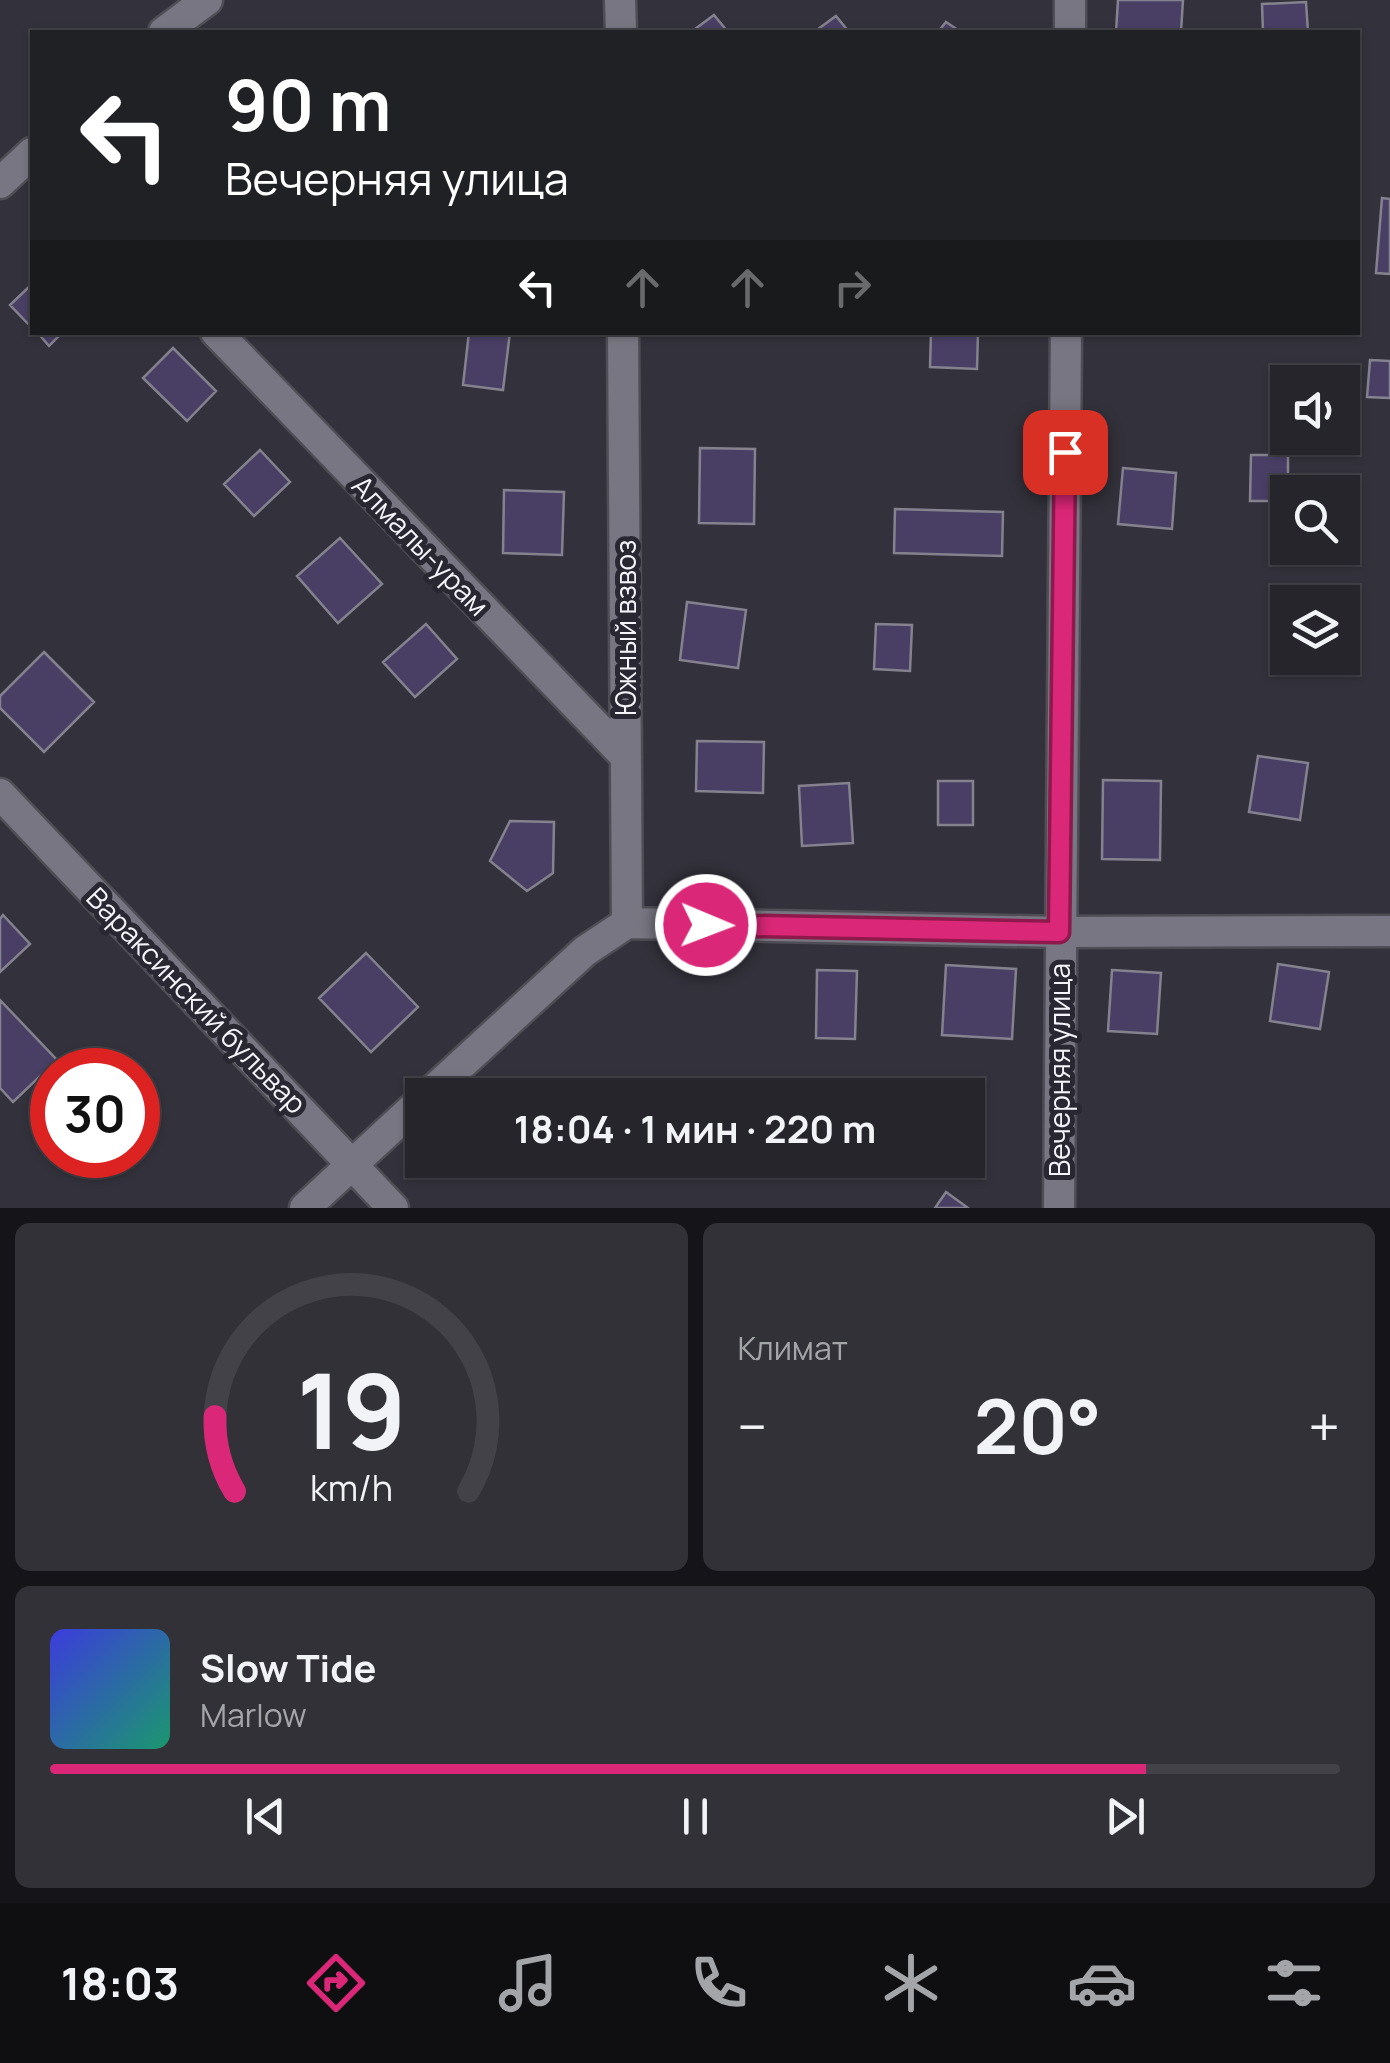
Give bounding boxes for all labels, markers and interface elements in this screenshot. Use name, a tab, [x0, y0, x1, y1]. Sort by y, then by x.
text: 90 m	[225, 56, 392, 152]
icon: left	[60, 70, 190, 200]
text: Вечерняя улица	[225, 147, 569, 209]
icon: left	[510, 260, 565, 315]
icon: ahead	[615, 260, 670, 315]
icon: ahead	[720, 260, 775, 315]
icon: right	[825, 260, 880, 315]
map controls	[1270, 365, 1360, 675]
button: sound	[1270, 365, 1360, 455]
pin	[1023, 410, 1108, 495]
icon: arrive	[1038, 425, 1093, 480]
street label: Алмалы-урам	[344, 466, 498, 624]
button: search	[1270, 475, 1360, 565]
street label: Южный взвоз	[606, 540, 644, 716]
button: layers	[1270, 585, 1360, 675]
position arrow	[654, 873, 758, 977]
street label: Вараксинский бульвар	[79, 879, 315, 1121]
street label: Вечерняя улица	[1040, 963, 1078, 1177]
speed limit sign: 30	[30, 1048, 160, 1178]
text: 18:04 · 1 мин · 220 m	[514, 1102, 876, 1154]
text: Климат	[738, 1326, 848, 1370]
text: 19	[296, 1338, 406, 1480]
text: 20°	[974, 1374, 1102, 1477]
text: −	[738, 1388, 767, 1464]
text: +	[1308, 1388, 1340, 1464]
text: km/h	[310, 1463, 393, 1512]
text: Slow Tide	[200, 1641, 377, 1693]
text: Marlow	[200, 1693, 307, 1737]
icon: previous	[238, 1789, 293, 1844]
icon: pause	[668, 1789, 723, 1844]
icon: next	[1098, 1789, 1153, 1844]
icon: directions	[301, 1948, 371, 2018]
icon: music	[493, 1948, 563, 2018]
icon: phone	[684, 1948, 754, 2018]
icon: climate	[876, 1948, 946, 2018]
icon: car	[1067, 1948, 1137, 2018]
icon: filters	[1259, 1948, 1329, 2018]
text: 18:03	[61, 1952, 179, 2014]

